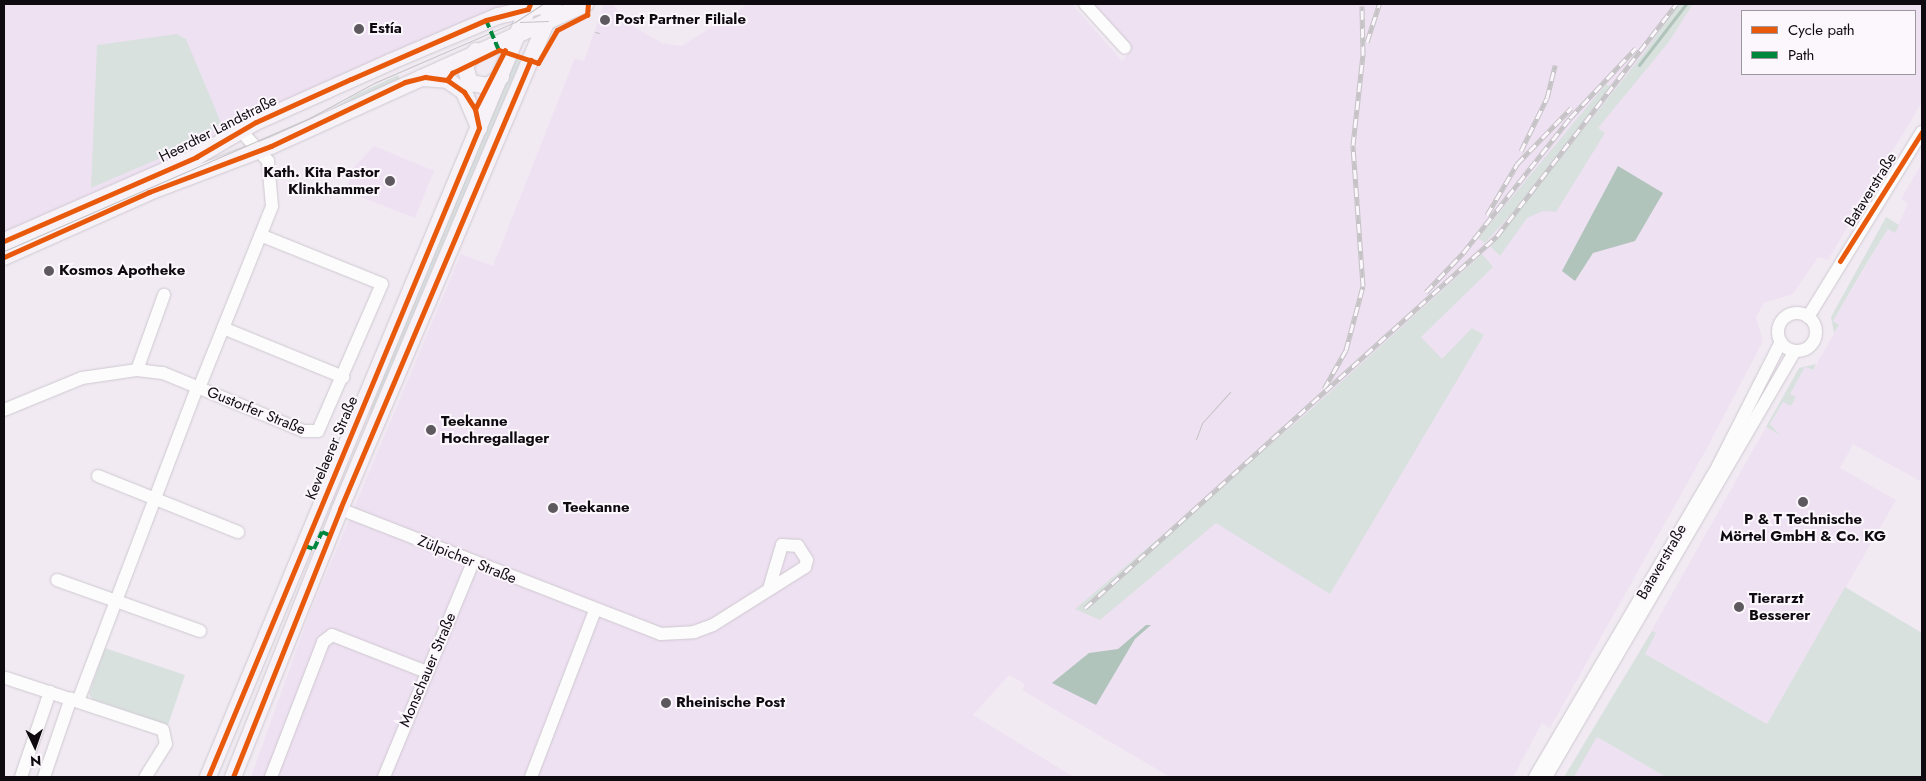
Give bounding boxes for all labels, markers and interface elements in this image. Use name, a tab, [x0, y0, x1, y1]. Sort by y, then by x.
legend	[1741, 10, 1916, 75]
place label: Post Partner Filiale	[615, 11, 746, 29]
marker: Post Partner Filiale	[599, 14, 611, 26]
text: Cycle path	[1788, 19, 1855, 41]
place label: Estía	[369, 20, 402, 38]
marker: Estía	[353, 23, 365, 35]
text: Path	[1788, 44, 1814, 66]
street label: Heerdter Landstraße	[156, 92, 280, 166]
street label: Bataverstraße	[1841, 150, 1901, 230]
place label: Kath. Kita Pastor Klinkhammer	[263, 163, 380, 198]
marker: Kath. Kita Pastor Klinkhammer	[384, 175, 396, 187]
place label: Kosmos Apotheke	[59, 262, 185, 280]
marker: Kosmos Apotheke	[43, 265, 55, 277]
street label: Gustorfer Straße	[204, 383, 308, 439]
street label: Kevelaerer Straße	[302, 394, 362, 502]
place label: Teekanne Hochregallager	[441, 412, 549, 447]
marker: Teekanne Hochregallager	[425, 424, 437, 436]
marker: P & T Technische Mörtel GmbH & Co. KG	[1797, 496, 1809, 508]
place label: Teekanne	[563, 499, 630, 517]
marker: Teekanne	[547, 502, 559, 514]
place label: P & T Technische Mörtel GmbH & Co. KG	[1720, 510, 1886, 545]
street label: Bataverstraße	[1633, 521, 1691, 603]
street label: Zülpicher Straße	[415, 532, 519, 588]
place label: Tierarzt Besserer	[1749, 589, 1811, 624]
marker: Tierarzt Besserer	[1733, 601, 1745, 613]
street label: Monschauer Straße	[396, 610, 460, 730]
place label: Rheinische Post	[676, 694, 785, 712]
marker: Rheinische Post	[660, 697, 672, 709]
north arrow	[10, 721, 60, 771]
text: N	[30, 751, 42, 771]

